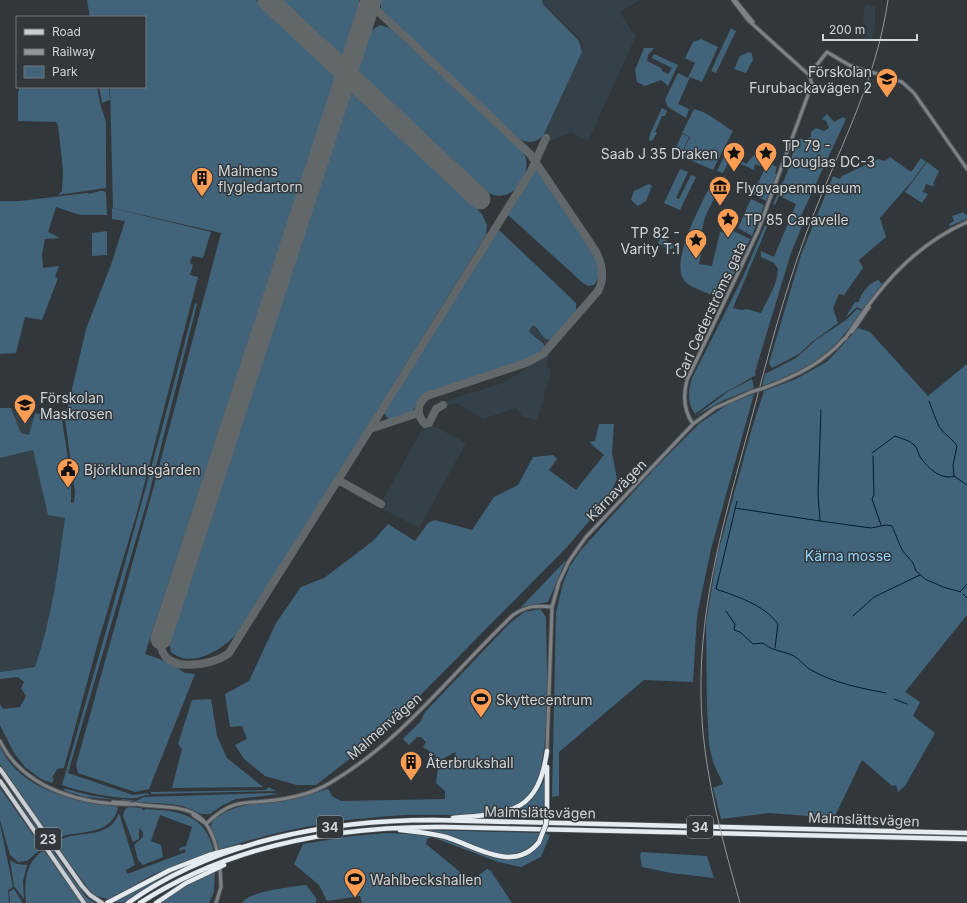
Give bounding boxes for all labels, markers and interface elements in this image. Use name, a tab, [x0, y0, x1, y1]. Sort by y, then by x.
legend	[16, 16, 146, 88]
scale bar	[823, 16, 917, 42]
text: 200 m	[829, 22, 865, 37]
text: Road	[52, 24, 81, 39]
text: Railway	[52, 44, 96, 59]
place label: Förskolan Furubackavägen 2	[749, 63, 872, 96]
text: Park	[52, 64, 78, 79]
school or university icon: Förskolan Furubackavägen 2	[874, 66, 900, 99]
place label: TP 79 - Douglas DC-3	[782, 137, 875, 170]
place icon: Saab J 35 Draken	[721, 140, 747, 173]
place icon: TP 79 - Douglas DC-3	[753, 140, 779, 173]
place label: Saab J 35 Draken	[601, 145, 718, 162]
place label: Malmens flygledartorn	[218, 162, 303, 195]
building icon: Malmens flygledartorn	[189, 165, 215, 198]
museum icon: Flygvapenmuseum	[707, 174, 733, 207]
place label: Flygvapenmuseum	[736, 179, 861, 196]
place icon: TP 85 Caravelle	[715, 206, 741, 239]
place label: TP 85 Caravelle	[744, 211, 849, 228]
place label: TP 82 - Varity T.1	[621, 224, 680, 257]
place icon: TP 82 - Varity T.1	[683, 227, 709, 260]
street label: Carl Cederströms gata	[671, 239, 749, 381]
place label: Förskolan Maskrosen	[40, 389, 113, 422]
school or university icon: Förskolan Maskrosen	[12, 392, 38, 425]
public building icon: Björklundsgården	[55, 456, 81, 489]
street label: Kärnavägen	[582, 456, 650, 524]
place label: Björklundsgården	[84, 461, 201, 478]
park label: Kärna mosse	[805, 547, 891, 564]
sports icon: Skyttecentrum	[468, 686, 494, 719]
street label: Malmenvägen	[343, 689, 425, 763]
place label: Skyttecentrum	[496, 691, 592, 708]
building icon: Återbrukshall	[398, 749, 424, 782]
place label: Återbrukshall	[426, 753, 514, 771]
street label: Malmslättsvägen	[484, 803, 596, 821]
street label: Malmslättsvägen	[808, 809, 920, 829]
road number: 34	[317, 816, 343, 838]
road number: 34	[687, 816, 713, 838]
road number: 23	[35, 828, 61, 850]
sports icon: Wahlbeckshallen	[342, 866, 368, 899]
place label: Wahlbeckshallen	[370, 871, 482, 888]

